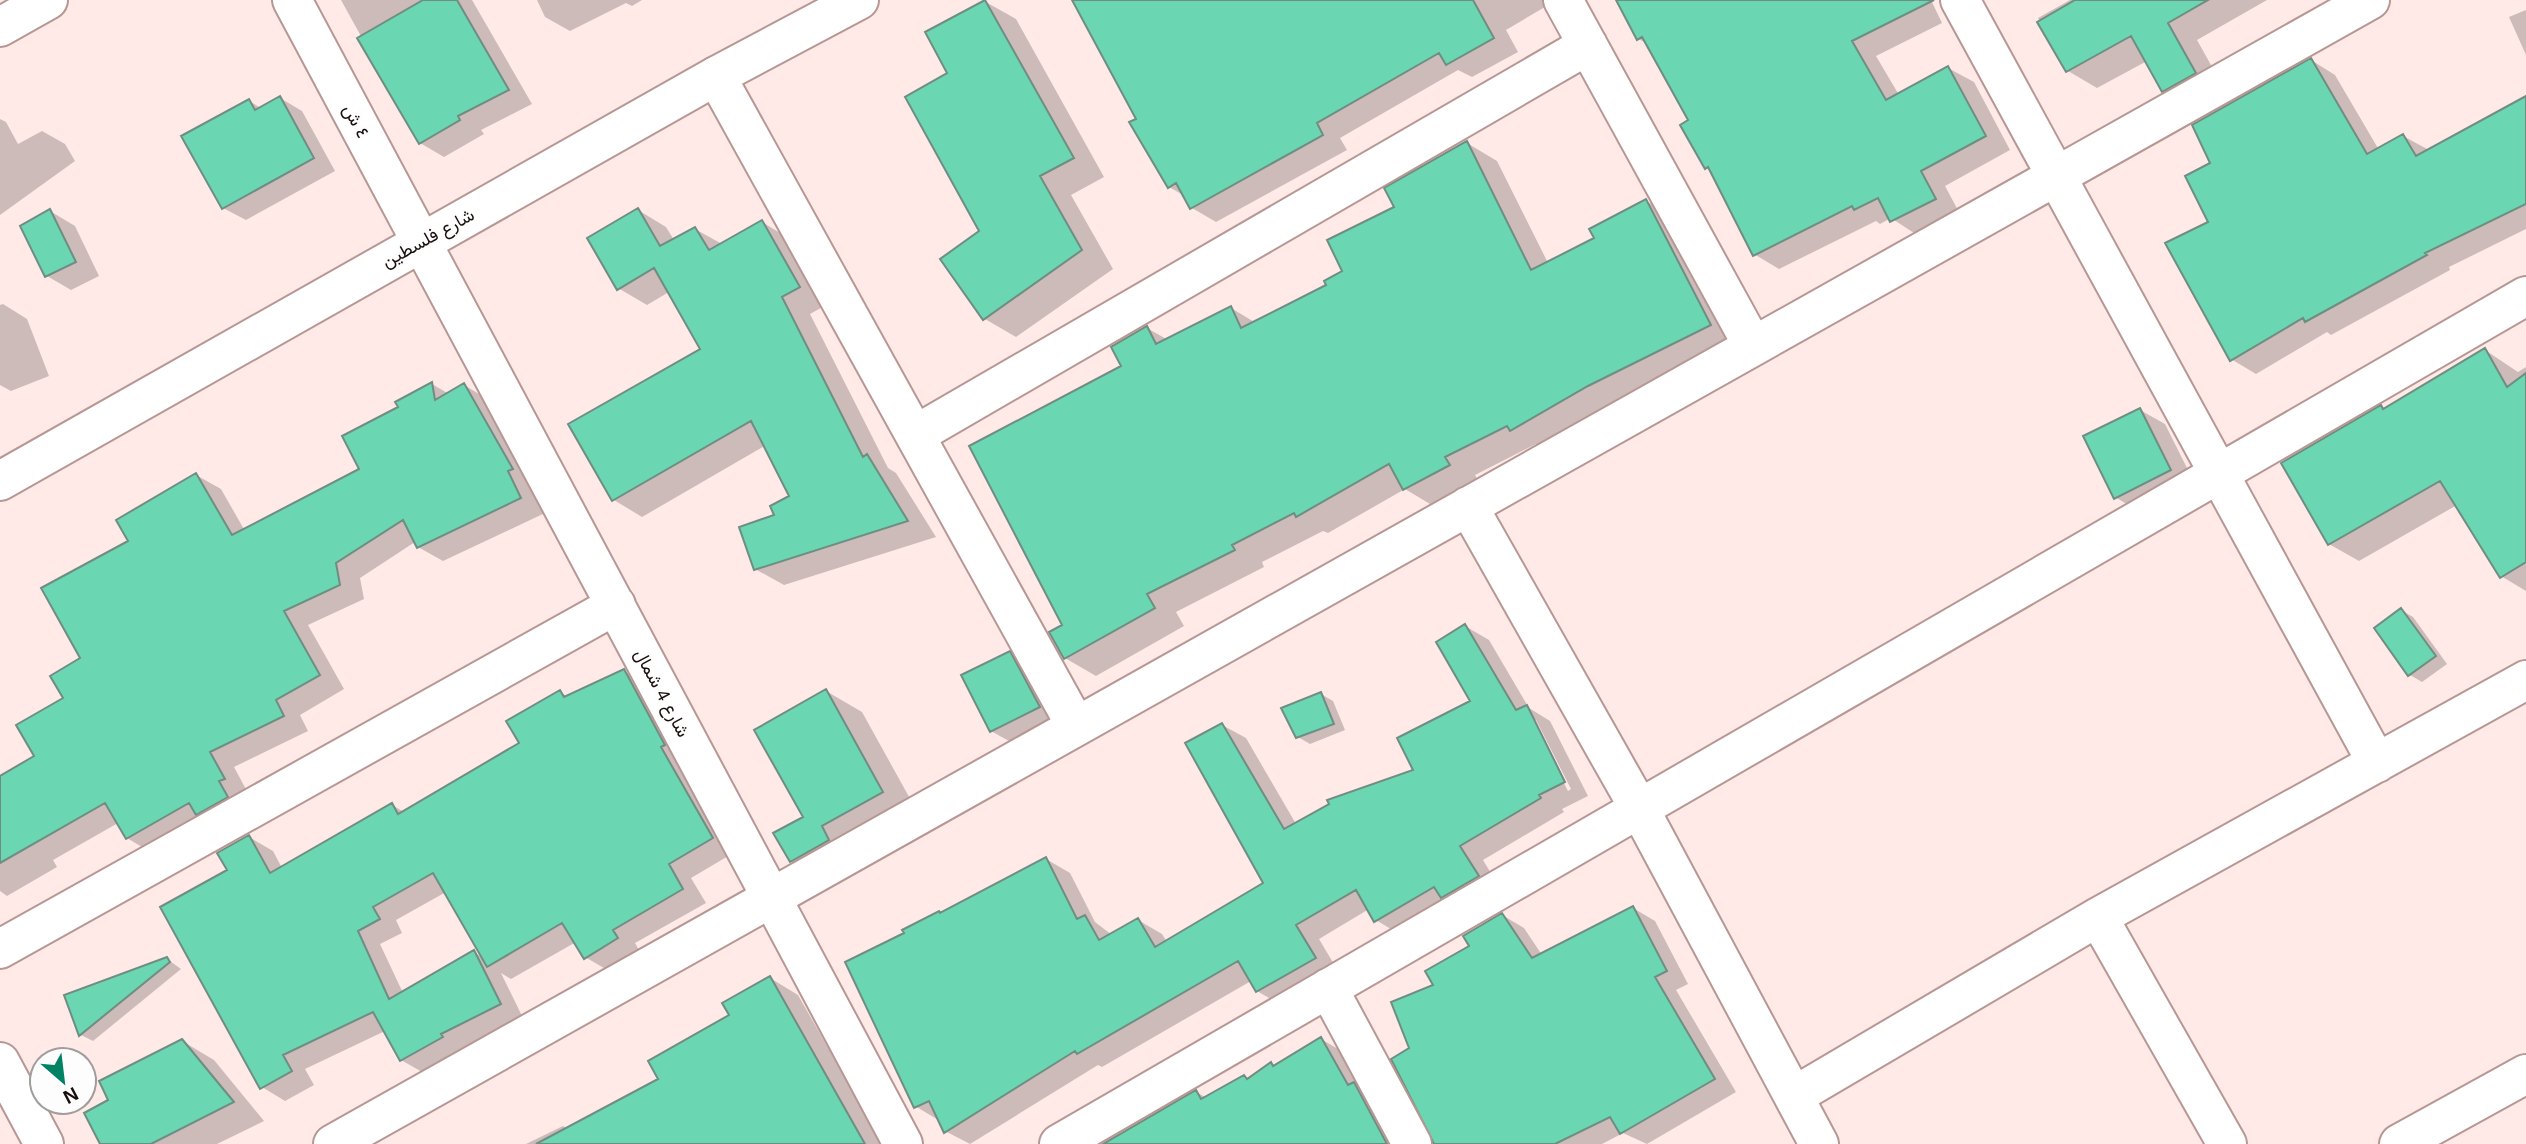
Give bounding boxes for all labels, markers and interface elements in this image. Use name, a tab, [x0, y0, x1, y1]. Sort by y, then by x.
street label: ٤ ش	[338, 101, 373, 141]
street label: شارع فلسطين	[378, 204, 479, 273]
street label: شارع 4 شمال	[629, 645, 694, 741]
north arrow	[28, 1046, 98, 1116]
text: N	[60, 1083, 82, 1108]

